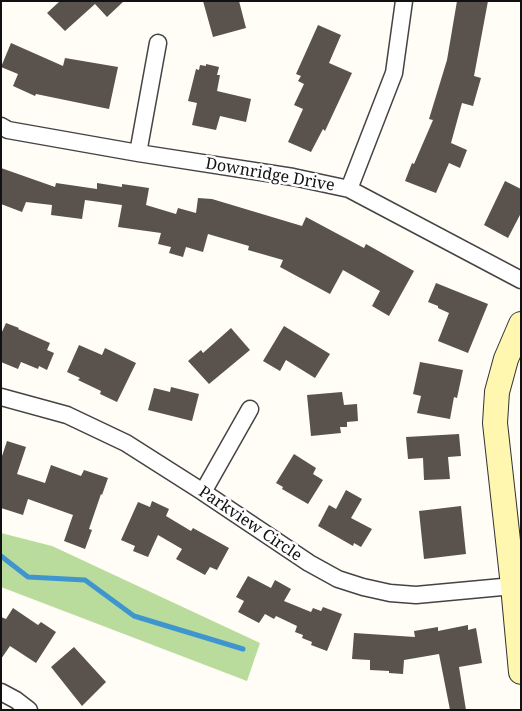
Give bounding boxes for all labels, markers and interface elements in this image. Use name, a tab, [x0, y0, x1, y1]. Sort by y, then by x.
street label: Downridge Drive	[204, 154, 336, 196]
street label: Parkview Circle	[195, 482, 305, 566]

